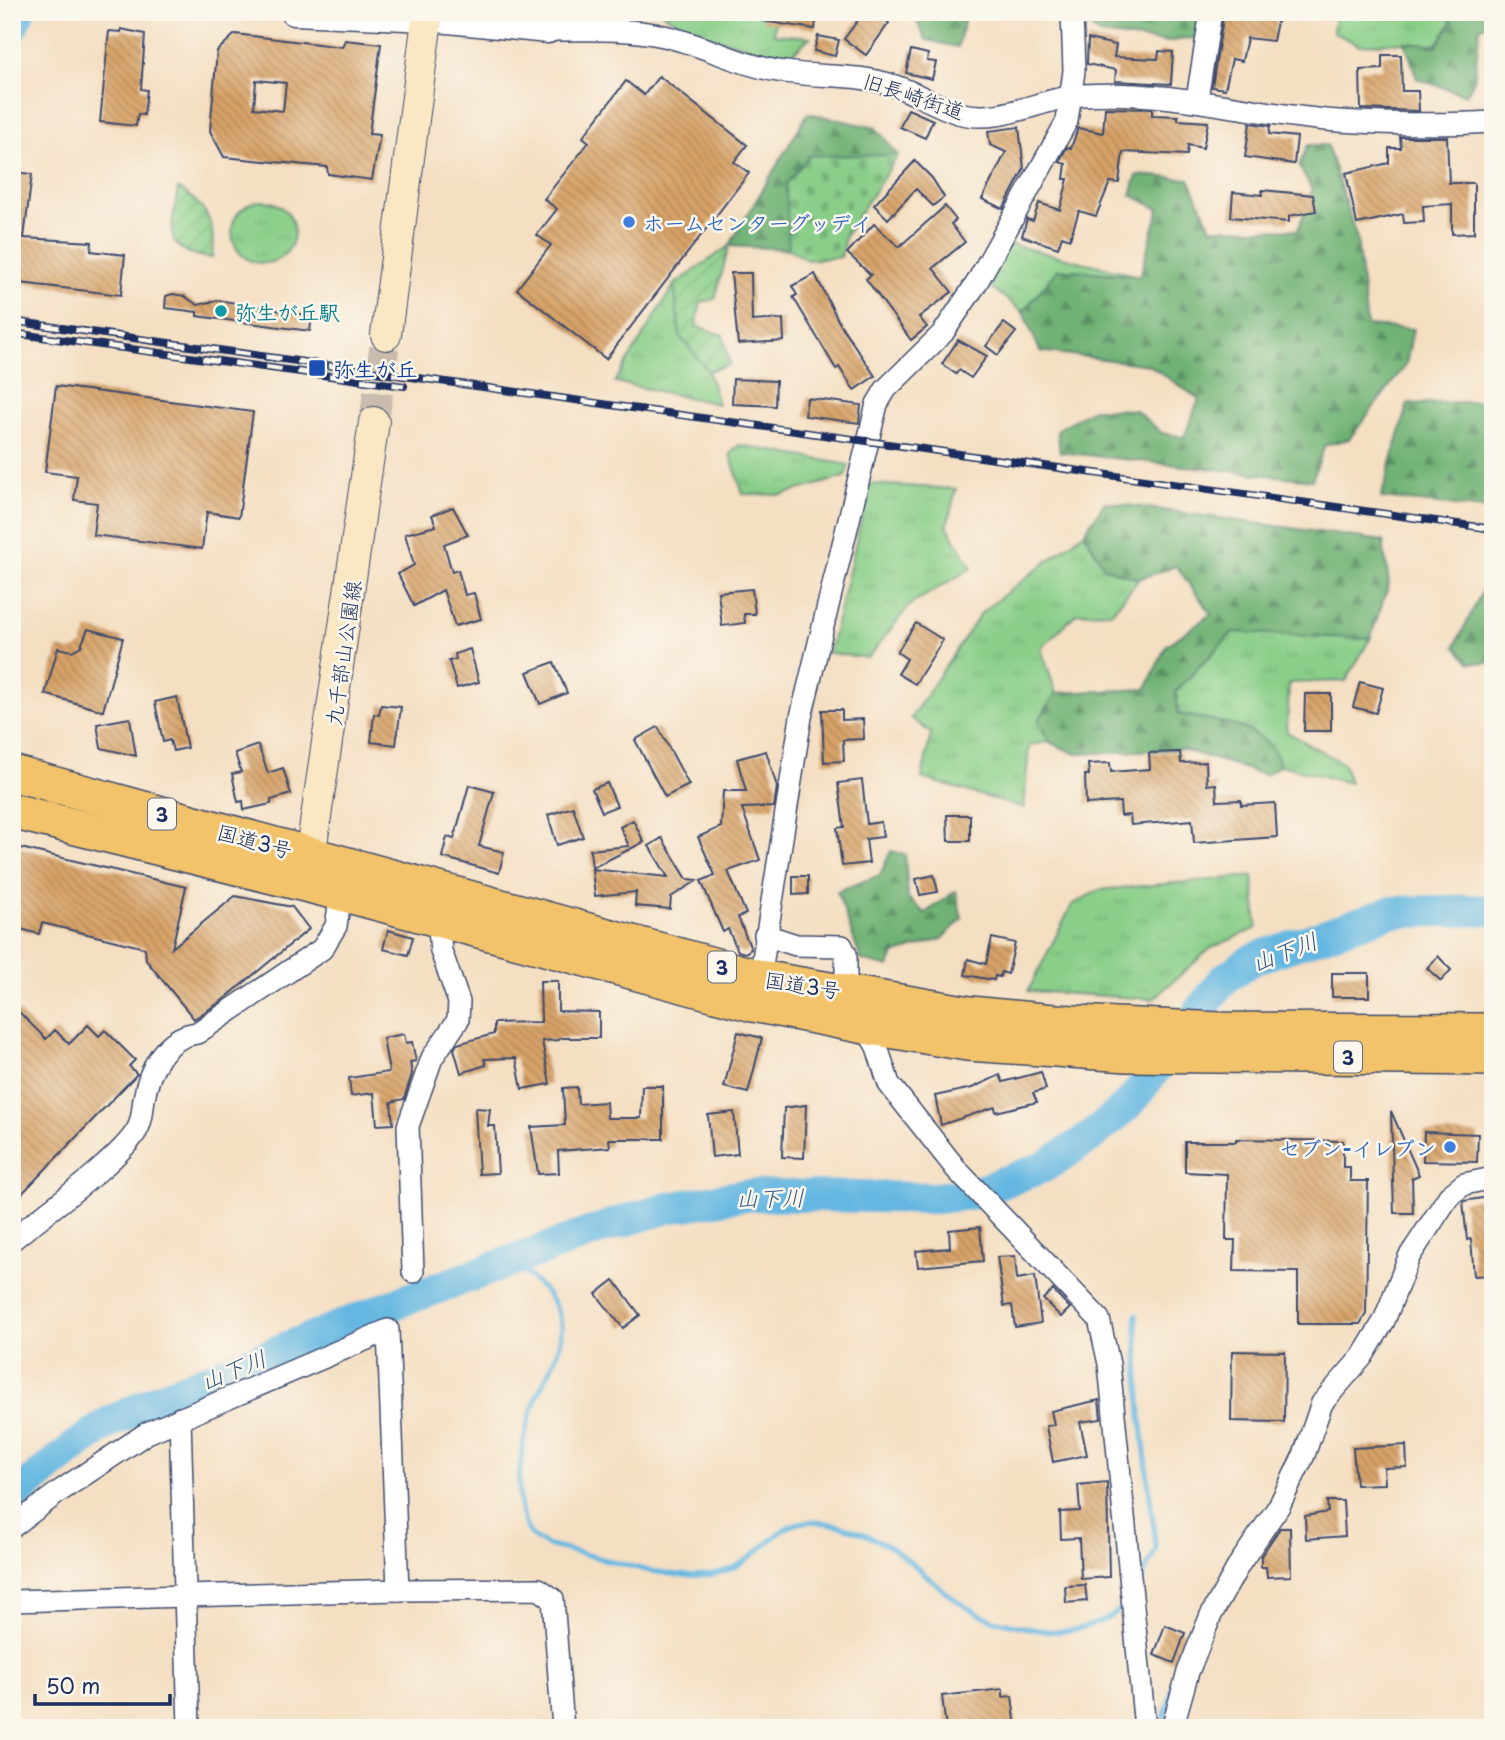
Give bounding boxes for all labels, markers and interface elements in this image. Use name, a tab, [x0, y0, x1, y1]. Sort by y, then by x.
street label: 旧長崎街道	[859, 64, 969, 126]
place label: ホームセンターグッデイ	[643, 206, 872, 238]
marker: ホームセンターグッデイ	[621, 214, 637, 230]
place label: 弥生が丘駅	[235, 295, 340, 327]
marker: 弥生が丘駅	[213, 303, 229, 319]
place label: 弥生が丘	[333, 352, 417, 384]
marker: 弥生が丘	[307, 358, 327, 378]
street label: 九千部山公園線	[316, 578, 368, 728]
road number: 3	[148, 799, 176, 830]
street label: 国道3号	[214, 815, 296, 865]
water label: 山下川	[1246, 922, 1322, 980]
road number: 3	[708, 951, 736, 982]
street label: 国道3号	[763, 962, 843, 1006]
road number: 3	[1334, 1042, 1362, 1072]
place label: セブン-イレブン	[1279, 1131, 1436, 1163]
marker: セブン-イレブン	[1442, 1139, 1458, 1155]
water label: 山下川	[735, 1179, 805, 1215]
water label: 山下川	[194, 1340, 272, 1398]
scale bar	[35, 1663, 170, 1707]
text: 50 m	[46, 1669, 100, 1701]

